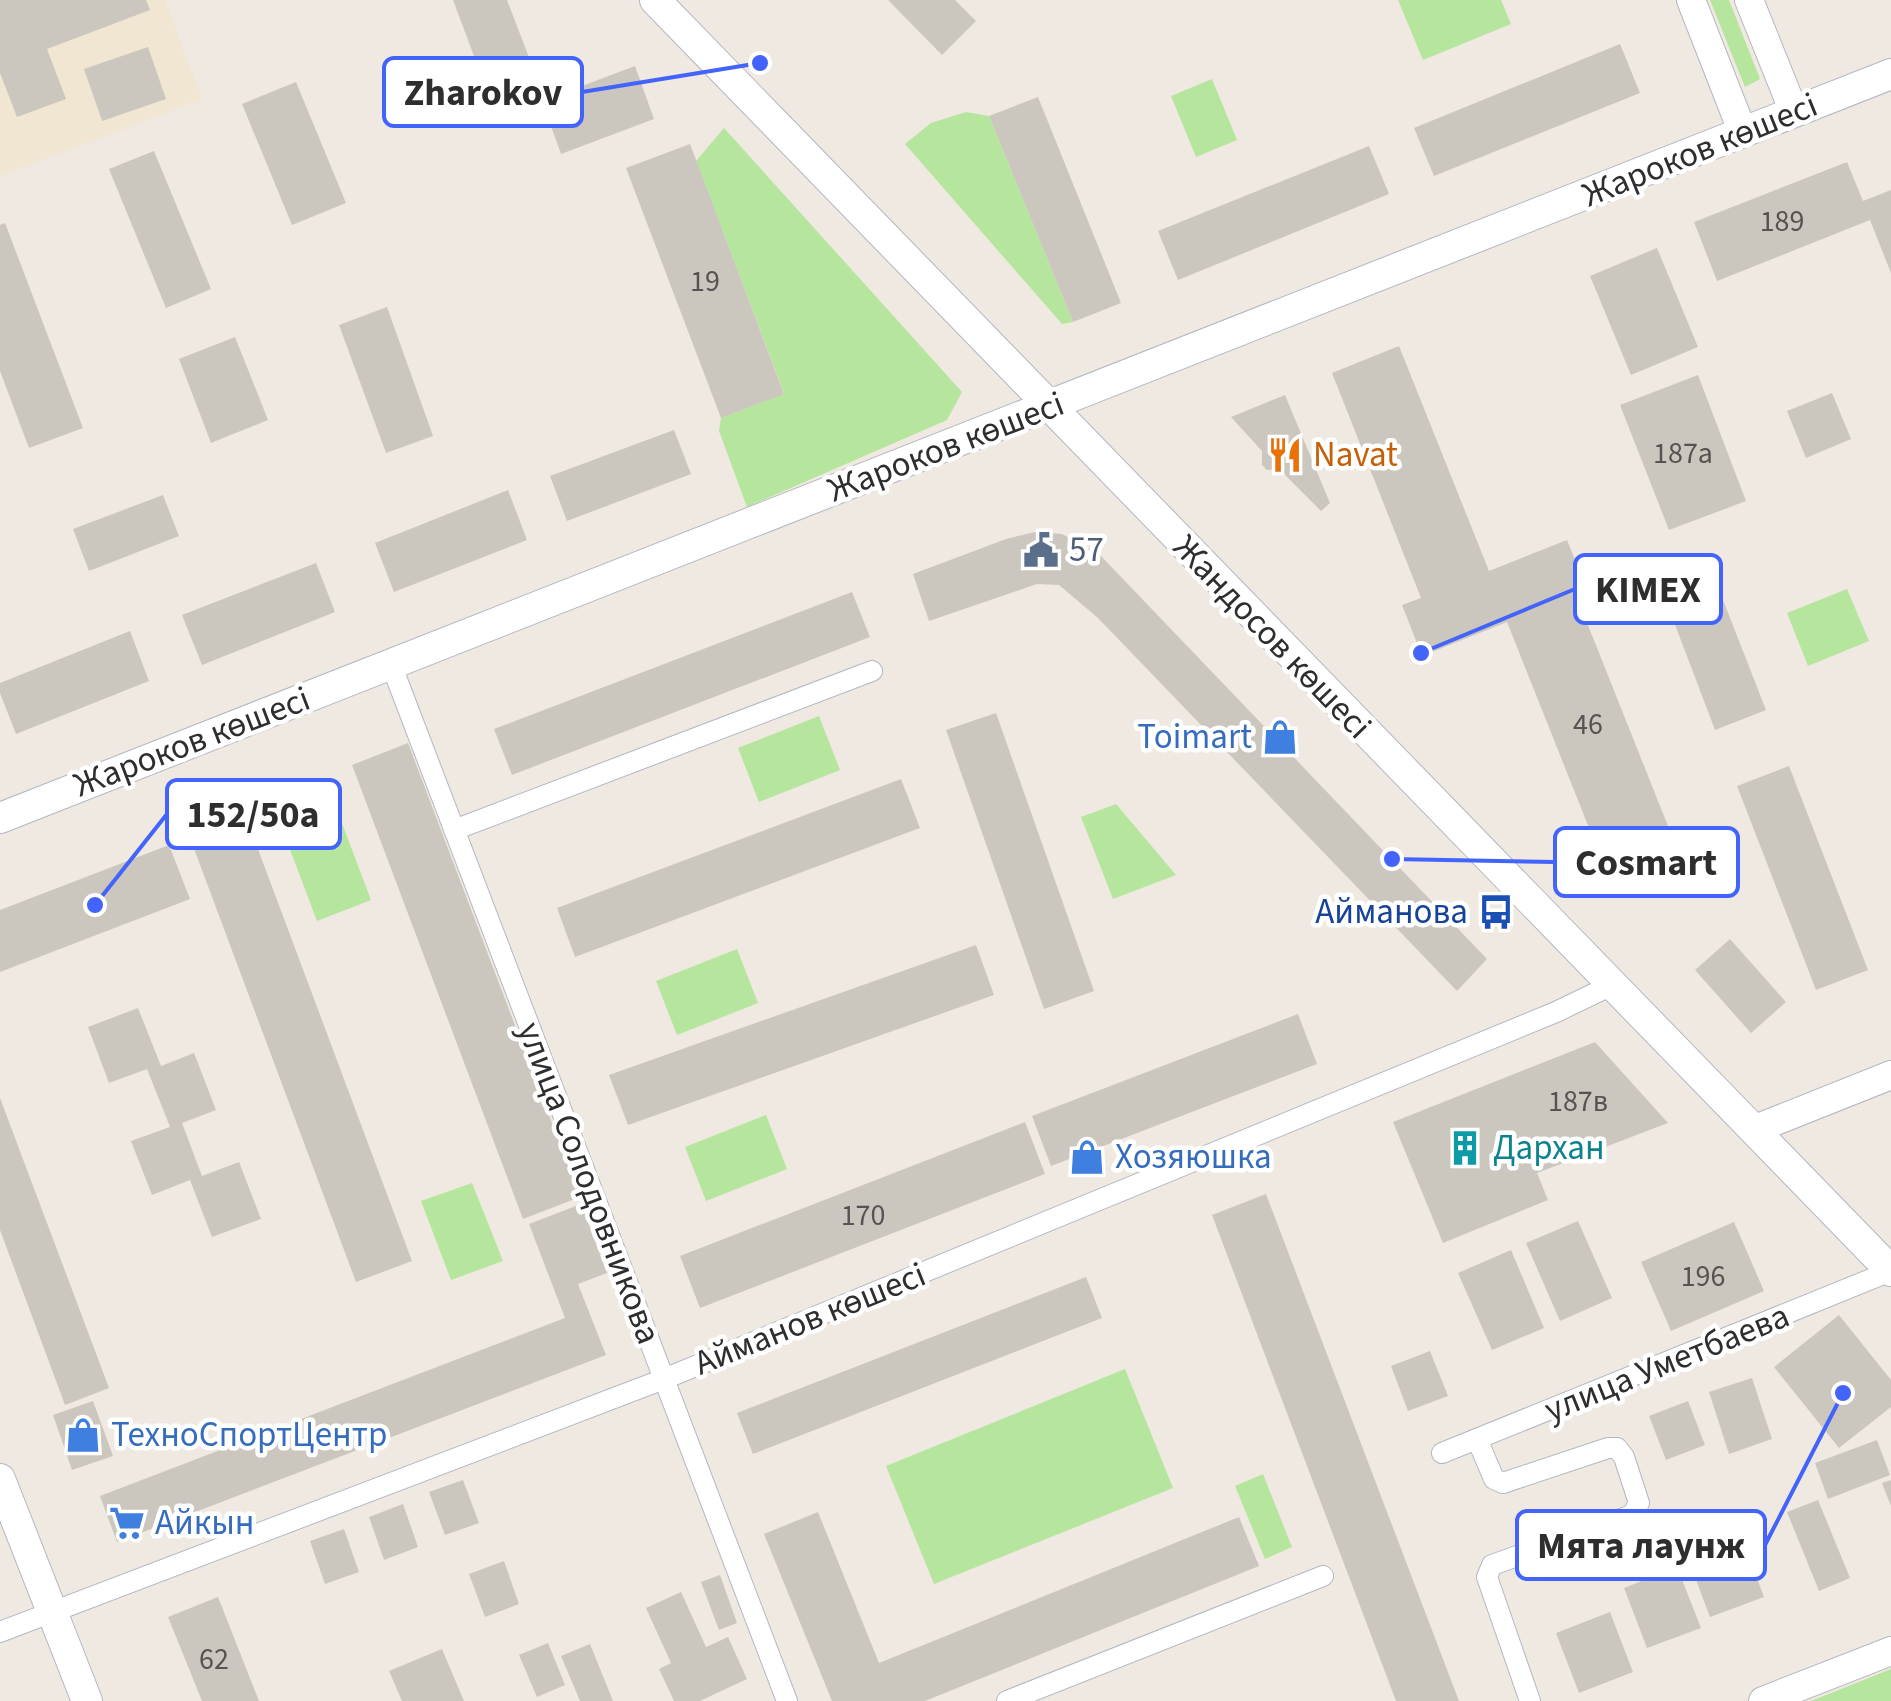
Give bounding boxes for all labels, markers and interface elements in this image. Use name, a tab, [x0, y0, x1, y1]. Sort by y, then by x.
callout: Zharokov	[384, 58, 582, 126]
text: Zharokov	[404, 66, 562, 120]
street label: Жароков көшесі	[1575, 80, 1825, 220]
house number: 189	[1760, 200, 1804, 243]
house number: 19	[690, 260, 720, 303]
street label: Жароков көшесі	[821, 379, 1071, 515]
place label: Navat	[1313, 430, 1398, 480]
house number: 187а	[1653, 432, 1713, 475]
restaurant icon: Navat	[1266, 436, 1304, 474]
street label: Жандосов көшесі	[1161, 524, 1383, 750]
place label: 57	[1069, 525, 1104, 575]
public building icon: 57	[1022, 531, 1060, 569]
callout: KIMEX	[1575, 555, 1721, 623]
text: KIMEX	[1595, 563, 1701, 617]
street label: Жароков көшесі	[67, 674, 317, 810]
house number: 46	[1573, 703, 1603, 746]
place label: Toimart	[1137, 712, 1252, 762]
shop icon: Toimart	[1261, 718, 1299, 756]
callout: 152/50a	[167, 780, 340, 848]
text: 152/50a	[186, 788, 320, 842]
callout: Cosmart	[1555, 828, 1738, 896]
text: Cosmart	[1575, 836, 1717, 890]
place label: Айманова	[1315, 887, 1468, 937]
bus stop icon: Айманова	[1477, 893, 1515, 931]
street label: улица Солодовникова	[505, 1015, 673, 1351]
house number: 187в	[1548, 1080, 1608, 1123]
place label: Дархан	[1493, 1123, 1605, 1173]
building icon: Дархан	[1446, 1129, 1484, 1167]
place label: Хозяюшка	[1115, 1132, 1272, 1182]
shop icon: Хозяюшка	[1068, 1138, 1106, 1176]
house number: 170	[841, 1194, 885, 1237]
street label: Айманов көшесі	[687, 1250, 933, 1388]
house number: 196	[1681, 1255, 1725, 1298]
street label: улица Уметбаева	[1537, 1291, 1797, 1435]
place label: ТехноСпортЦентр	[111, 1410, 387, 1460]
shop icon: ТехноСпортЦентр	[64, 1416, 102, 1454]
place label: Айкын	[155, 1498, 254, 1548]
supermarket icon: Айкын	[108, 1504, 146, 1542]
callout: Мята лаунж	[1517, 1511, 1765, 1579]
text: Мята лаунж	[1537, 1519, 1745, 1573]
house number: 62	[199, 1638, 229, 1681]

